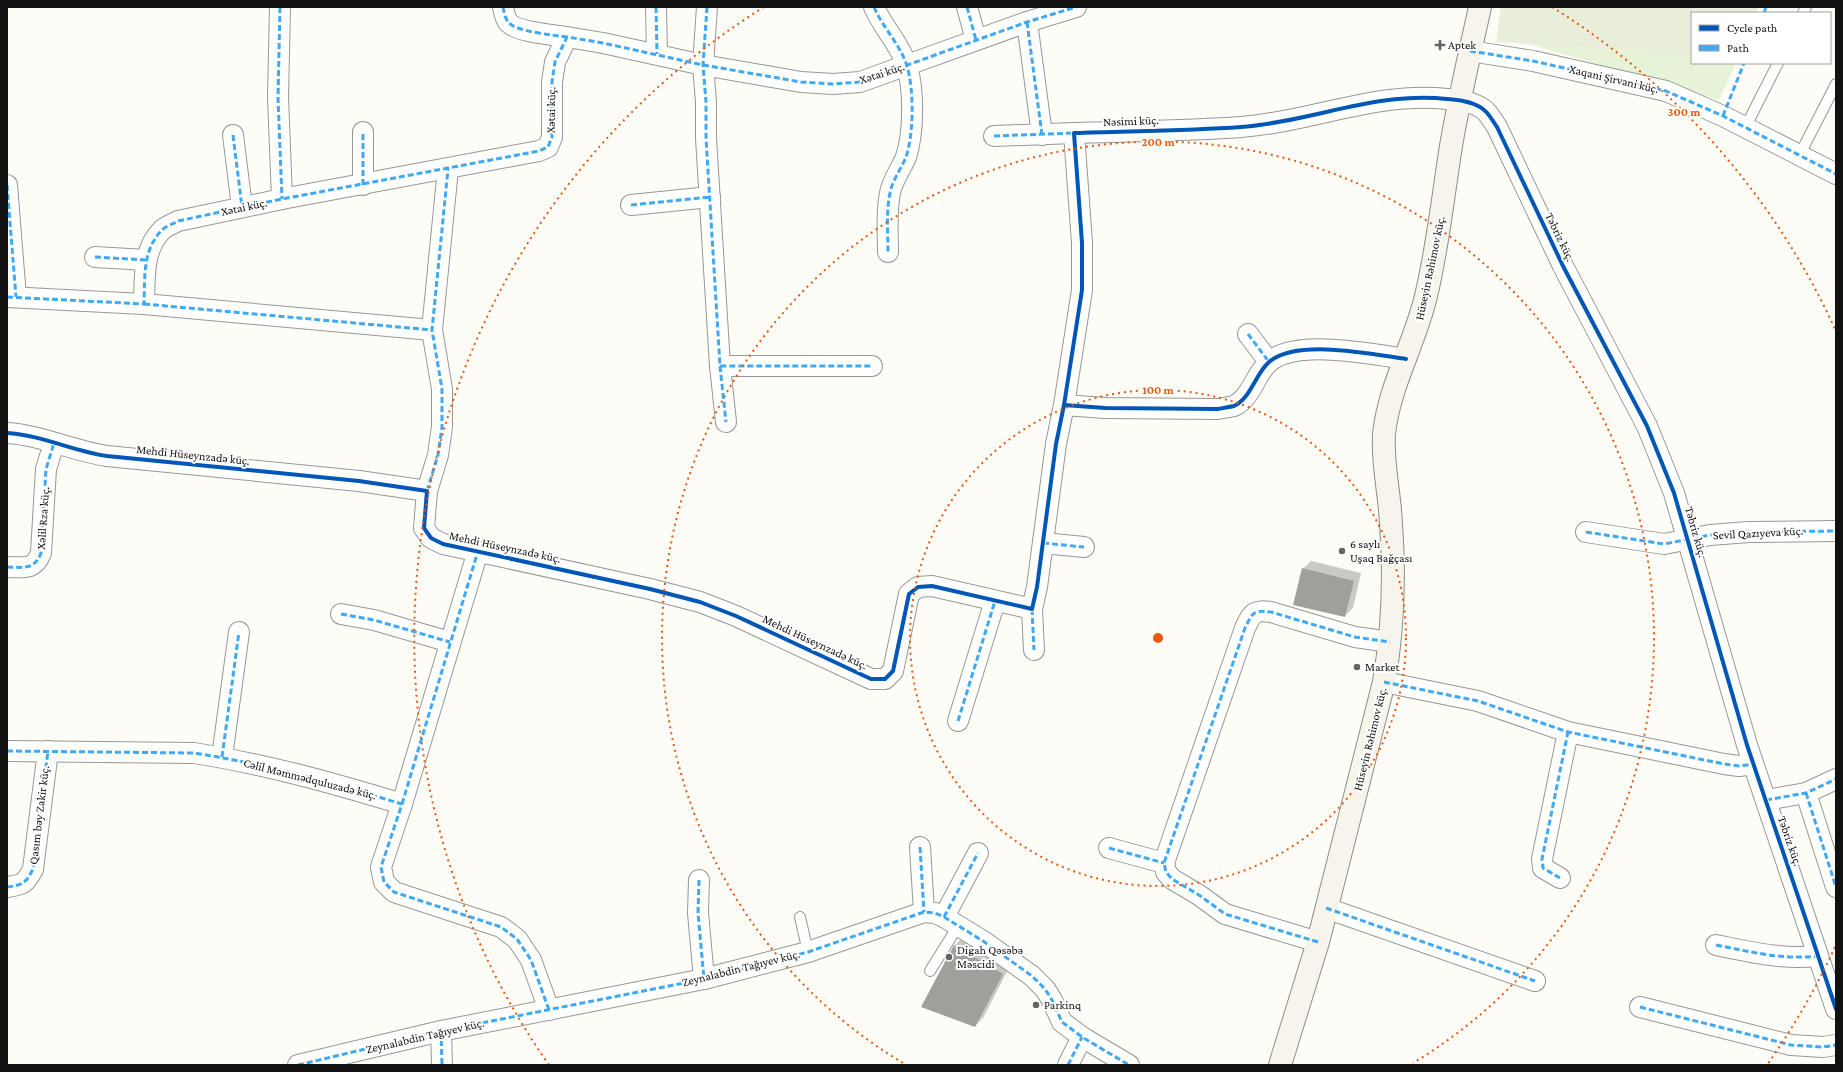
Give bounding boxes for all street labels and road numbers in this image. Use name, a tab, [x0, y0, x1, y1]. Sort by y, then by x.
street label: Xətai küç.	[858, 59, 907, 87]
street label: Xaqani Şirvani küç.	[1568, 62, 1660, 96]
street label: Xətai küç.	[544, 86, 558, 133]
street label: Nəsimi küç.	[1103, 113, 1159, 129]
street label: Xətai küç.	[220, 195, 268, 219]
street label: Təbriz küç.	[1542, 211, 1578, 264]
street label: Hüseyin Rəhimov küç.	[1412, 214, 1448, 321]
street label: Mehdi Hüseynzadə küç.	[136, 442, 251, 468]
street label: Xəlil Rza küç.	[34, 486, 52, 550]
street label: Təbriz küç.	[1682, 505, 1710, 559]
street label: Sevil Qazıyeva küç.	[1712, 524, 1804, 542]
street label: Mehdi Hüseynzadə küç.	[448, 528, 562, 566]
street label: Mehdi Hüseynzadə küç.	[760, 612, 870, 673]
street label: Hüseyin Rəhimov küç.	[1350, 686, 1390, 792]
street label: Cəlil Məmmədquluzadə küç.	[242, 756, 378, 802]
street label: Qasım bəy Zakir küç.	[26, 764, 52, 865]
street label: Təbriz küç.	[1775, 814, 1805, 868]
street label: Zeynalabdin Tağıyev küç.	[681, 947, 802, 989]
street label: Zeynalabdin Tağıyev küç.	[365, 1016, 486, 1056]

